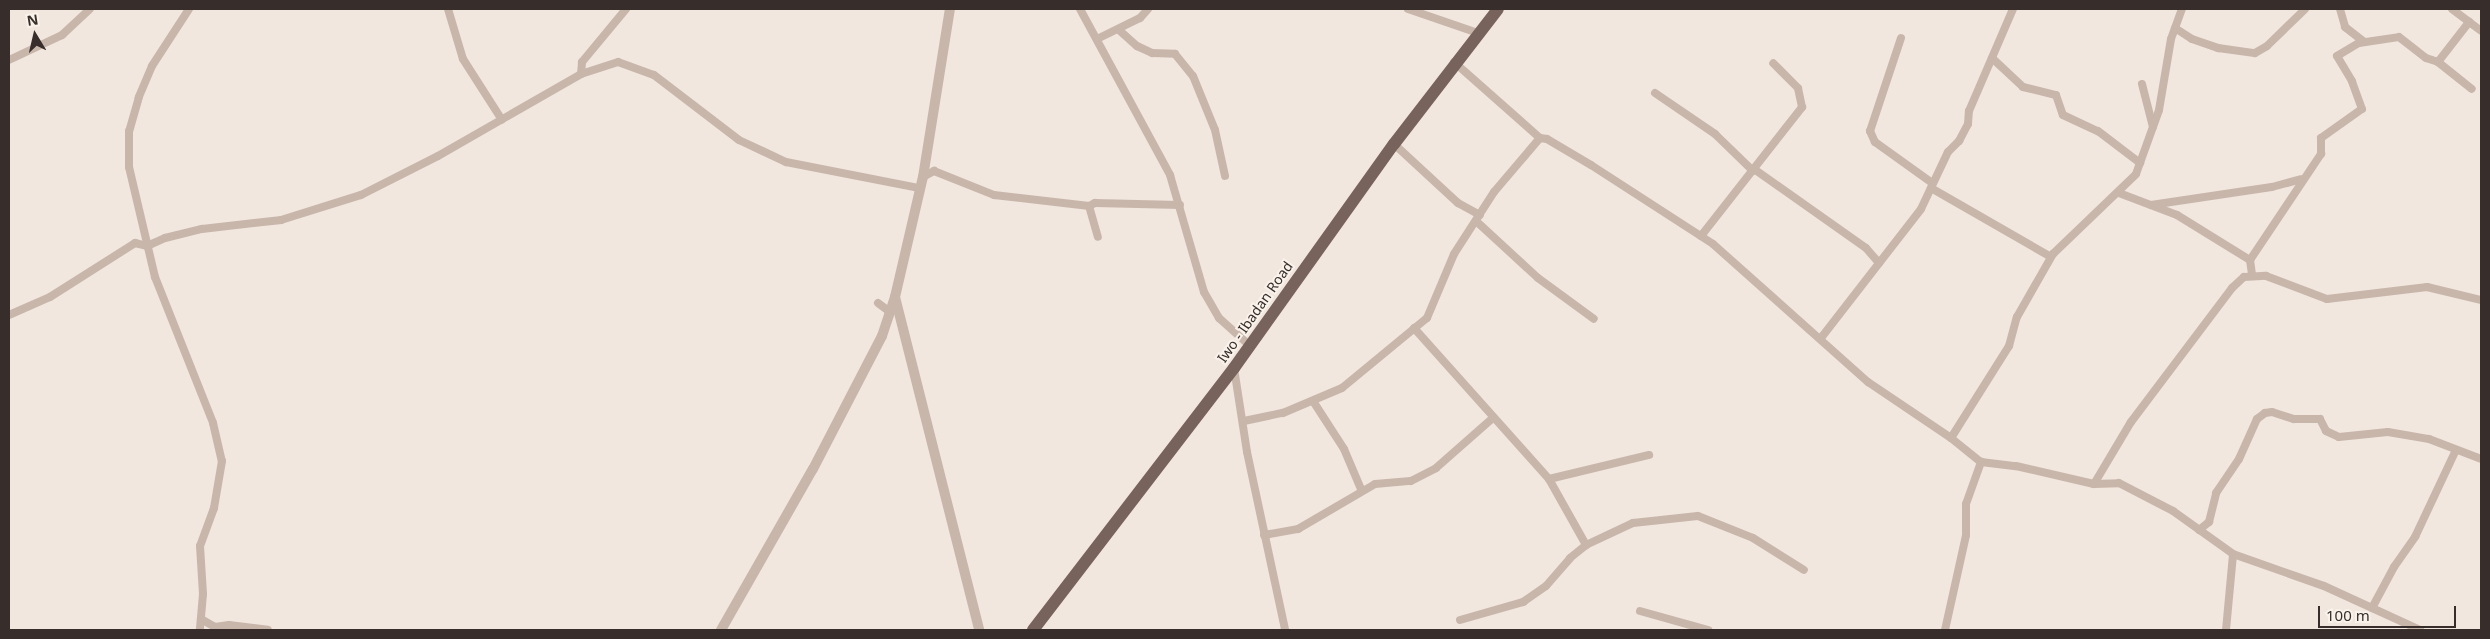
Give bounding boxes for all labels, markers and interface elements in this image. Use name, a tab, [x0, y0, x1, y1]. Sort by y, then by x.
text: N	[25, 9, 40, 30]
north arrow	[10, 10, 60, 60]
street label: Iwo - Ibadan Road	[1214, 258, 1296, 366]
scale bar	[2320, 596, 2458, 628]
text: 100 m	[2326, 605, 2370, 625]

